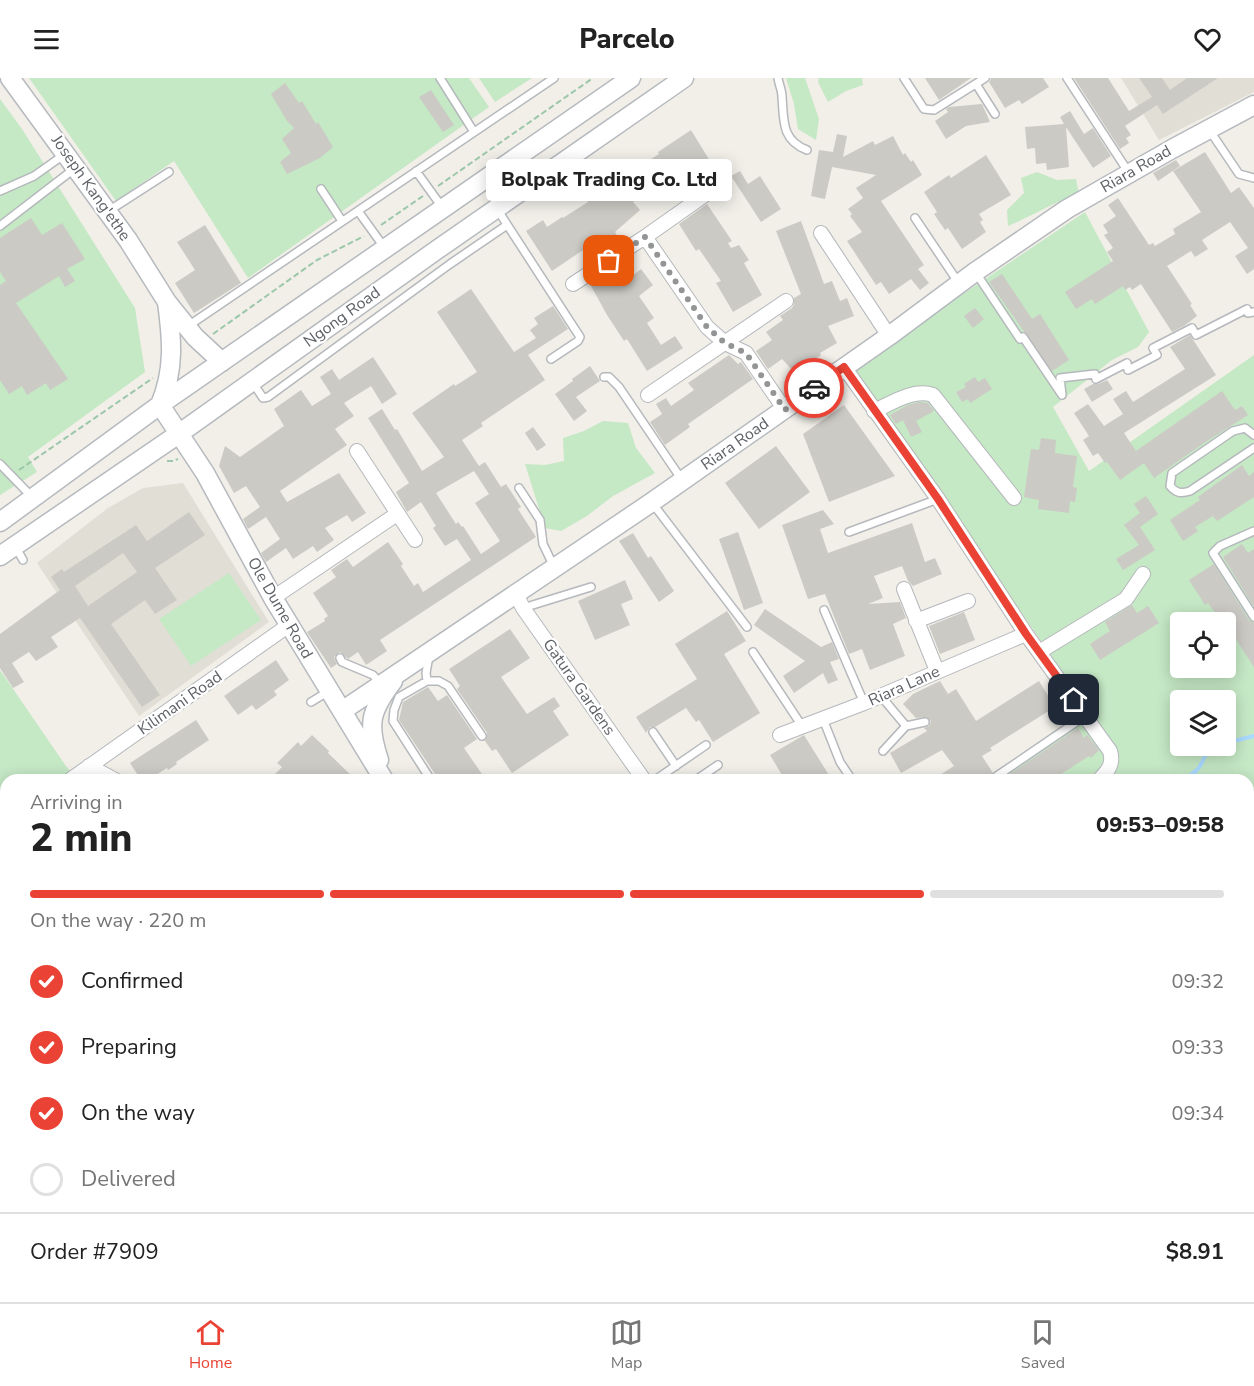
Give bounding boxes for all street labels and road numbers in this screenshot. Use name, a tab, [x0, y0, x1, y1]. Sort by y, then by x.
street label: Joseph Kang'ethe	[46, 130, 136, 246]
street label: Riara Road	[1097, 140, 1175, 198]
street label: Ngong Road	[299, 282, 385, 352]
street label: Riara Road	[697, 413, 773, 475]
street label: Ole Dume Road	[242, 553, 318, 663]
street label: Gatura Gardens	[538, 634, 620, 740]
street label: Riara Lane	[865, 661, 943, 711]
street label: Kilimani Road	[133, 666, 227, 740]

